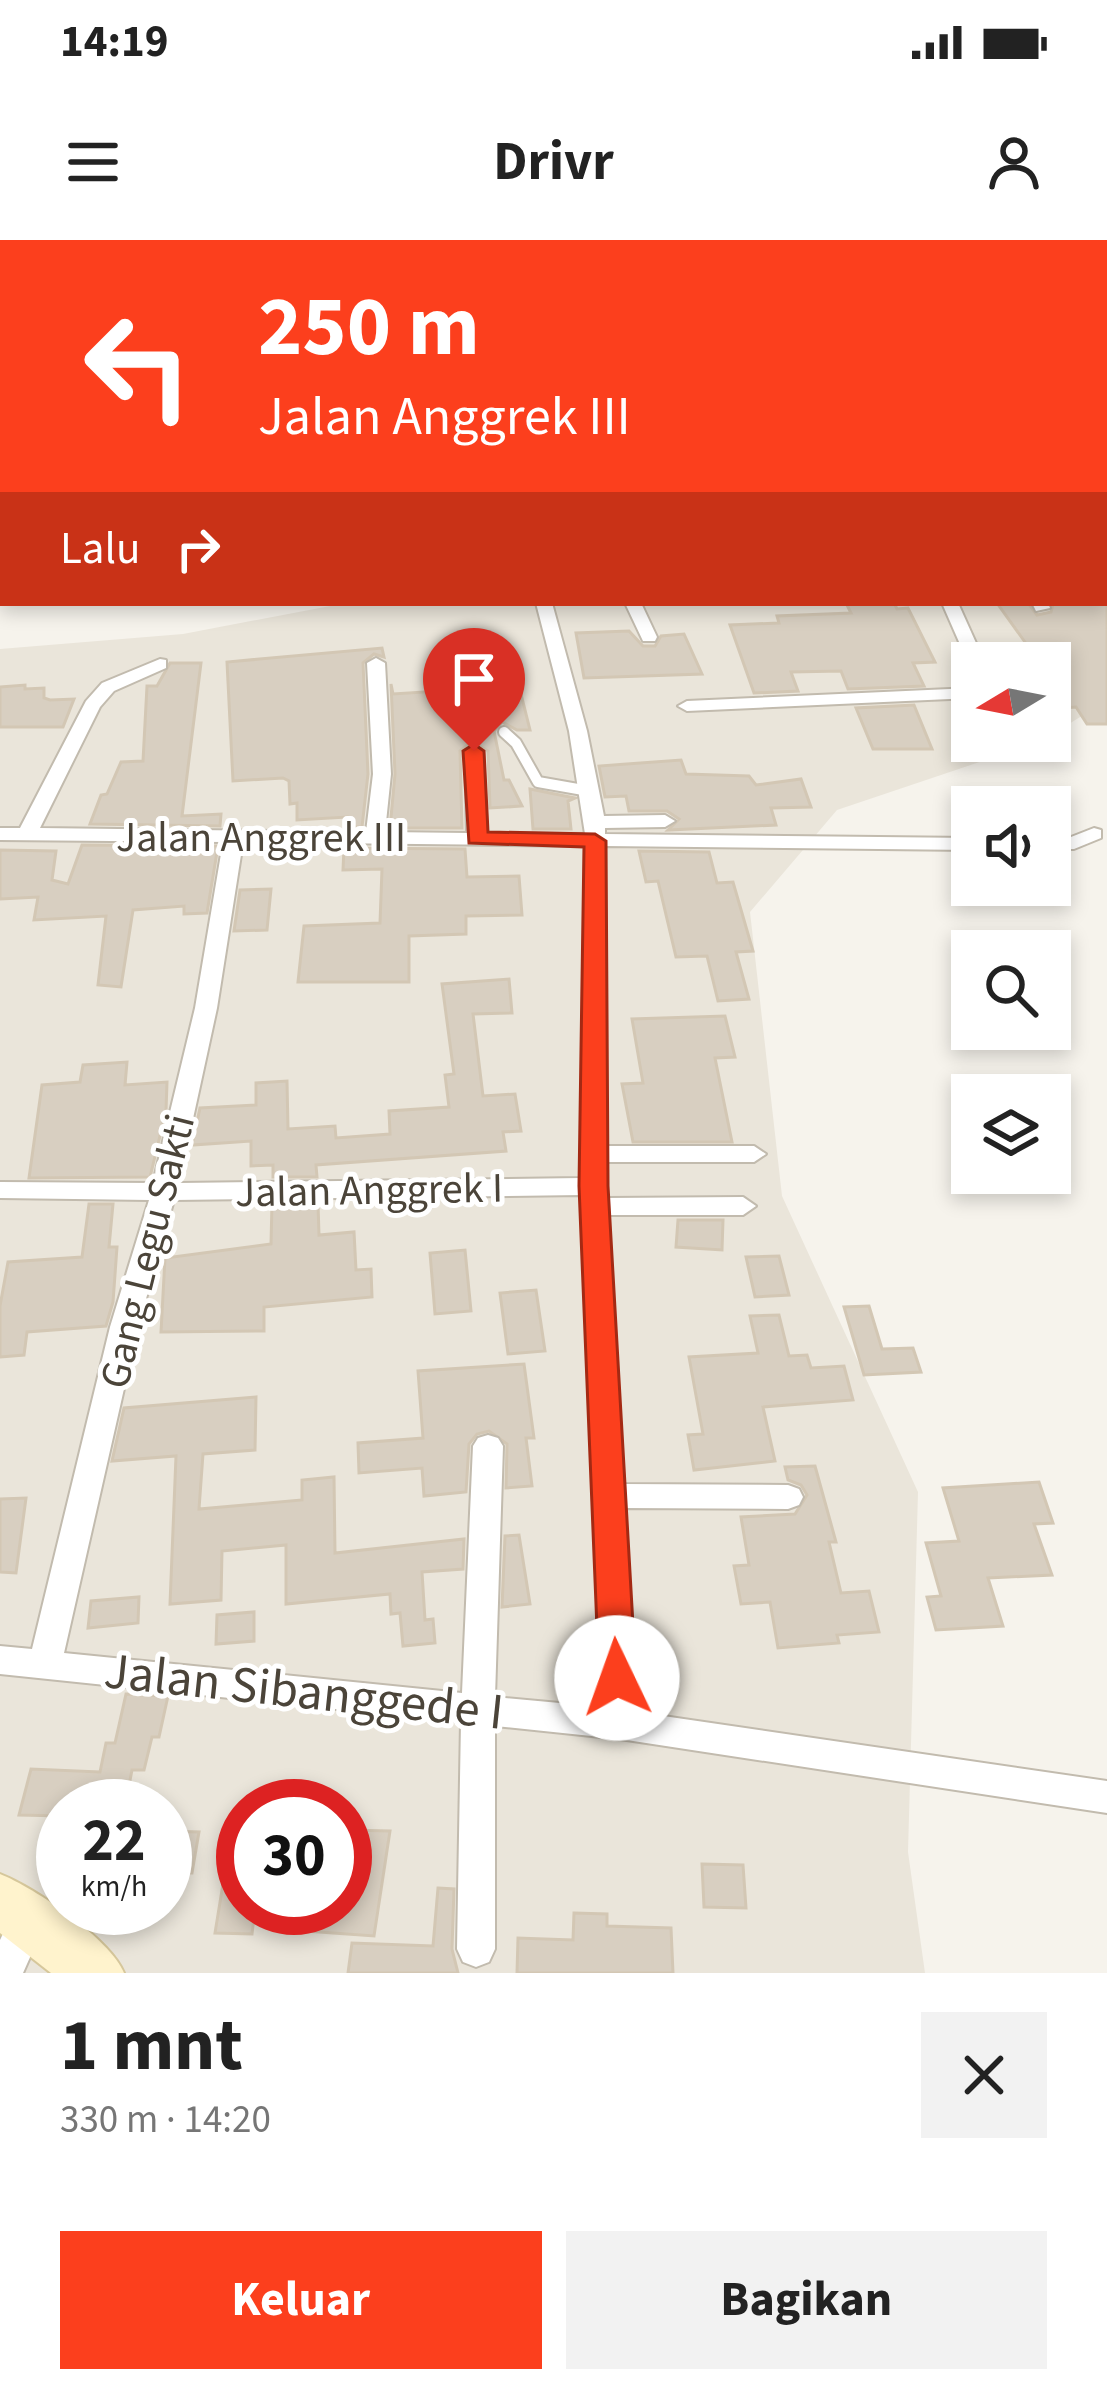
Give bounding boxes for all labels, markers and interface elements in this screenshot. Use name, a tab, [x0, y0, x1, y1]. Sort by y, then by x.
text: 14:19	[60, 10, 169, 74]
text: Drivr	[493, 124, 614, 201]
icon: menu	[60, 129, 126, 195]
icon: person	[981, 129, 1047, 195]
text: 250 m	[258, 268, 480, 388]
icon: left	[60, 288, 216, 444]
text: Jalan Anggrek III	[258, 379, 631, 456]
icon: right	[165, 516, 231, 582]
text: Lalu	[60, 517, 141, 581]
pin	[423, 628, 525, 751]
north arrow	[951, 642, 1071, 762]
map controls	[951, 642, 1071, 1194]
icon: arrive	[441, 646, 507, 712]
button: sound	[951, 786, 1071, 906]
street label: Jalan Anggrek III	[116, 808, 406, 868]
button: search	[951, 930, 1071, 1050]
button: layers	[951, 1074, 1071, 1194]
street label: Gang Legu Sakti	[85, 1108, 211, 1395]
street label: Jalan Anggrek I	[235, 1159, 503, 1223]
position arrow	[554, 1615, 680, 1741]
street label: Jalan Sibanggede I	[101, 1635, 507, 1749]
speed limit sign: 30	[216, 1779, 372, 1935]
text: 22	[82, 1799, 146, 1884]
text: km/h	[81, 1865, 147, 1908]
text: 1 mnt	[60, 1995, 243, 2098]
button: close	[921, 2012, 1047, 2138]
text: 330 m · 14:20	[60, 2092, 271, 2148]
button: Keluar	[60, 2231, 542, 2369]
button: Bagikan	[566, 2231, 1047, 2369]

